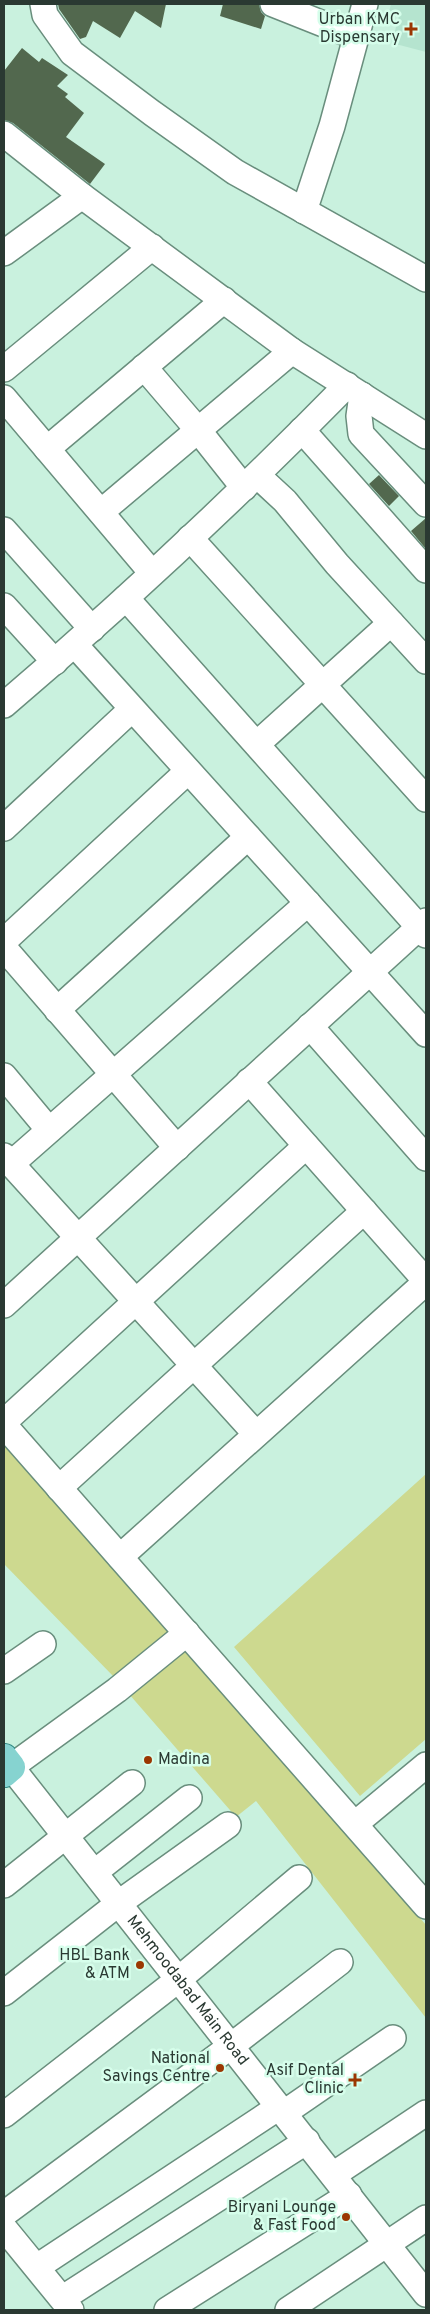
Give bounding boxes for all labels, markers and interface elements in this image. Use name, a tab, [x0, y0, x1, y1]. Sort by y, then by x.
place label: Urban KMC Dispensary	[318, 10, 400, 48]
marker: Urban KMC Dispensary	[404, 22, 418, 36]
place label: Madina	[158, 1750, 210, 1770]
marker: Madina	[142, 1754, 154, 1766]
street label: Mehmoodabad Main Road	[122, 1912, 252, 2070]
place label: HBL Bank & ATM	[59, 1946, 130, 1984]
marker: HBL Bank & ATM	[134, 1959, 146, 1971]
place label: National Savings Centre	[102, 2049, 210, 2087]
place label: Asif Dental Clinic	[266, 2061, 344, 2099]
marker: National Savings Centre	[214, 2062, 226, 2074]
marker: Asif Dental Clinic	[348, 2073, 362, 2087]
place label: Biryani Lounge & Fast Food	[228, 2198, 336, 2236]
marker: Biryani Lounge & Fast Food	[340, 2211, 352, 2223]

